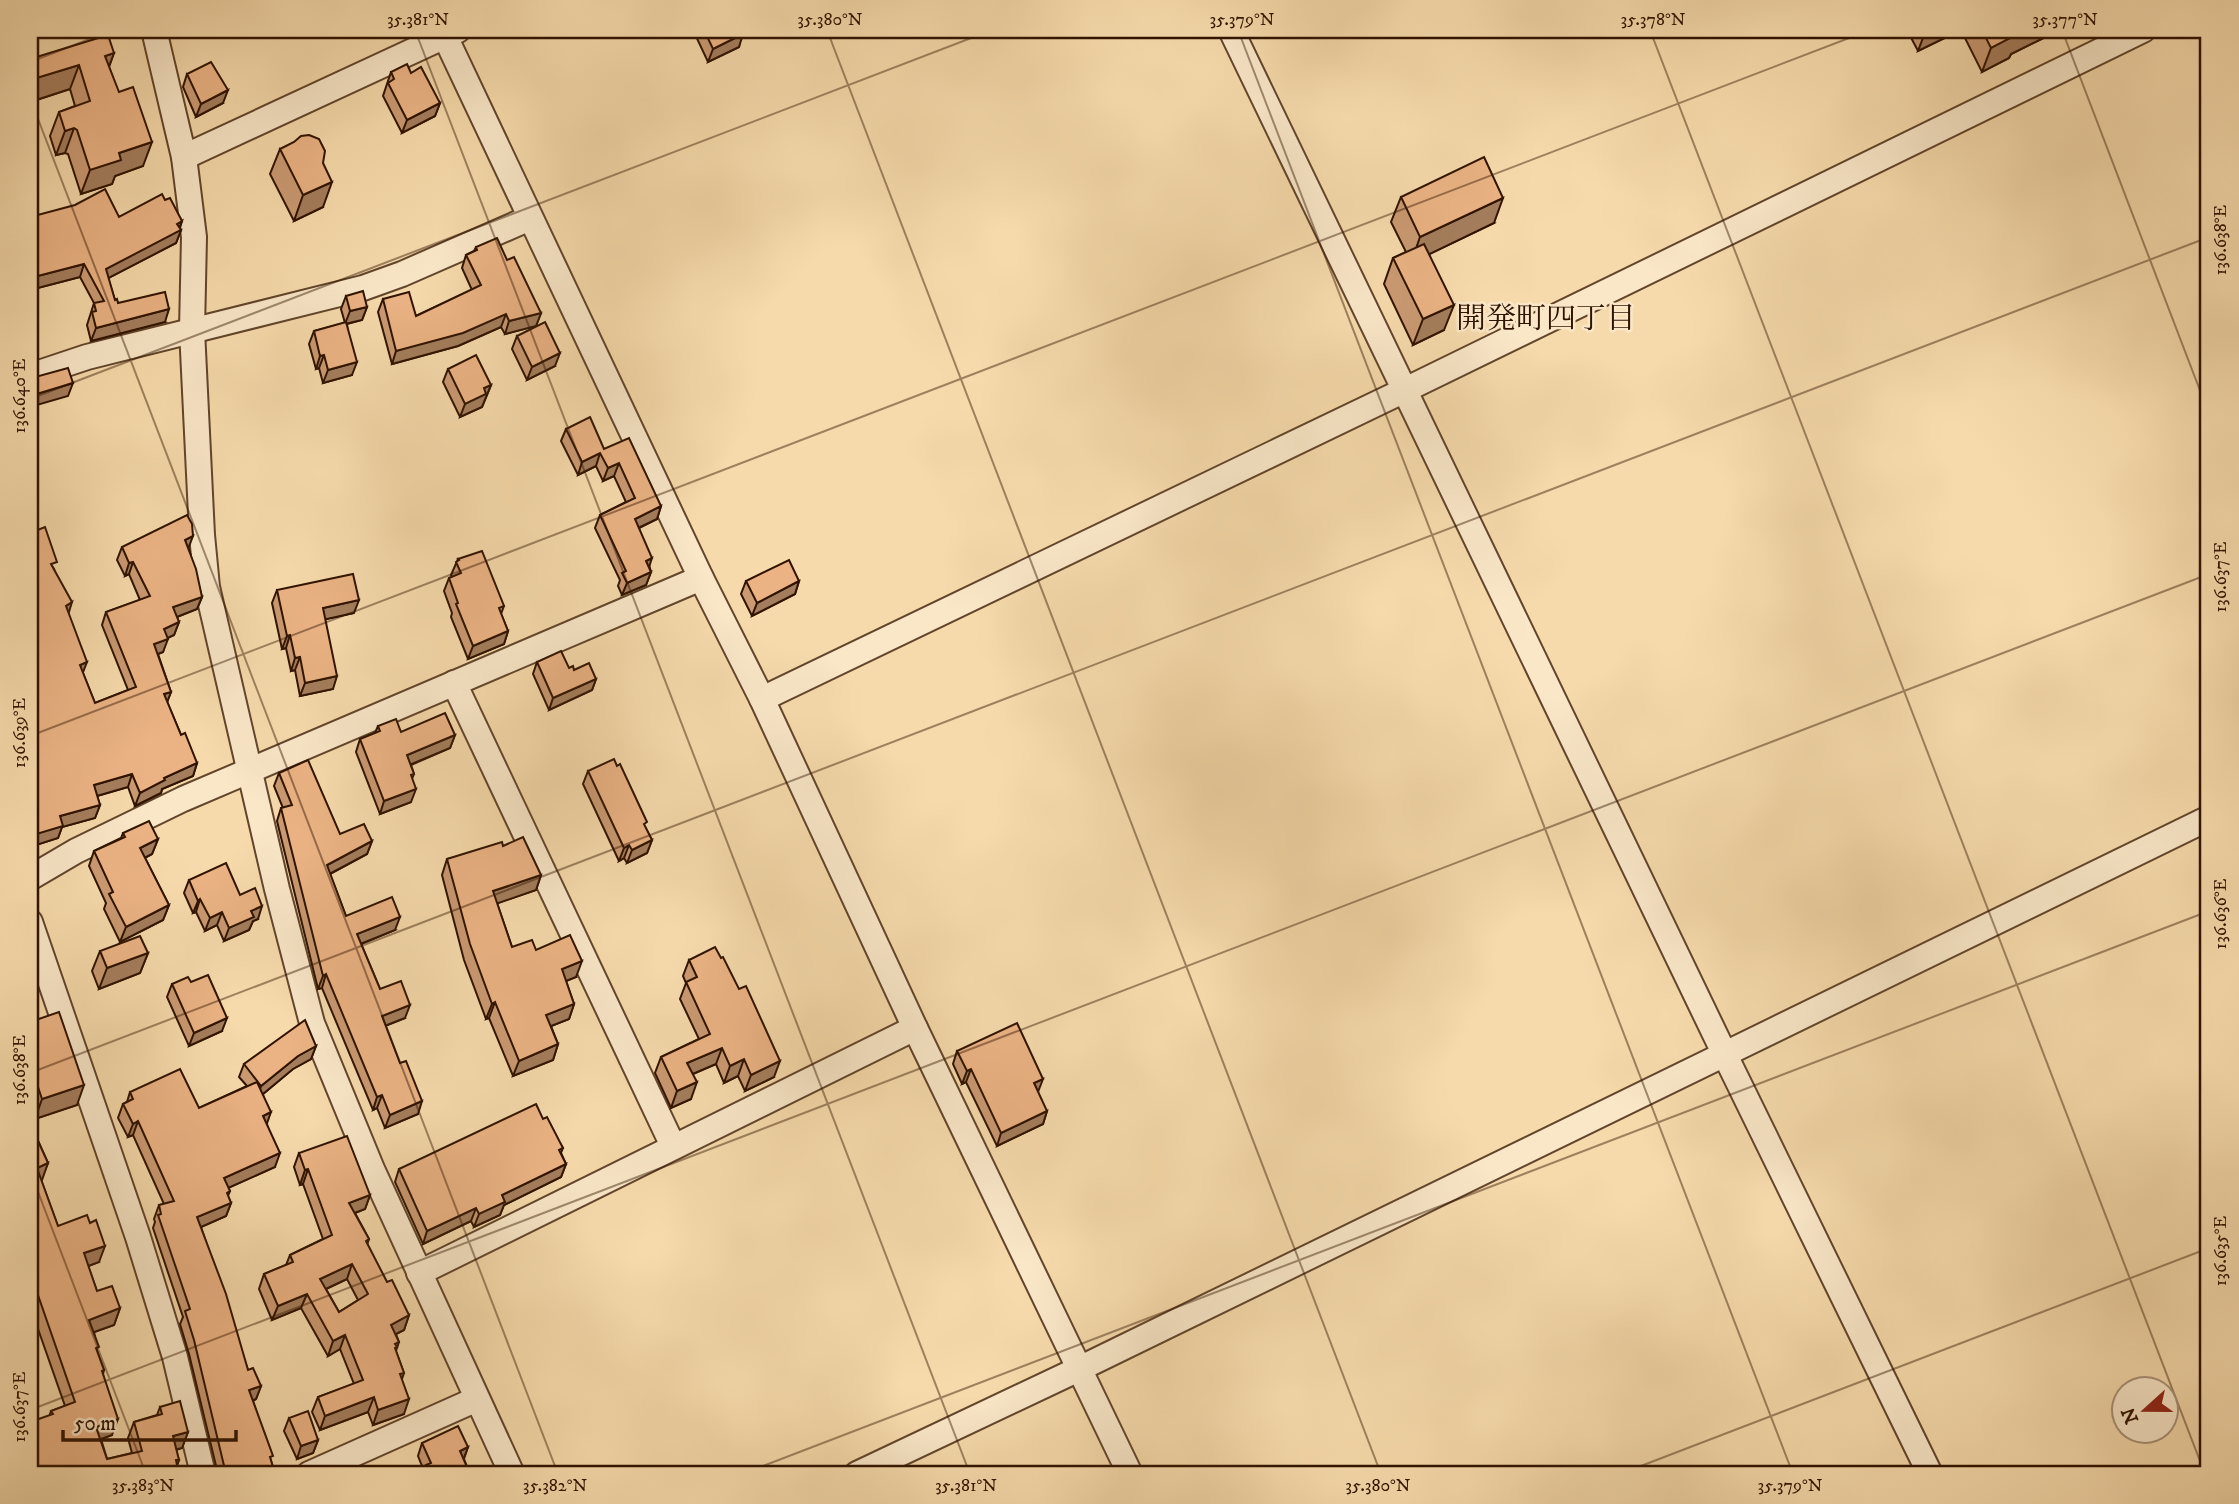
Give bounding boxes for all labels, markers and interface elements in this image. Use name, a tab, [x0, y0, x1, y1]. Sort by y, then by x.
text: 35.381°N	[387, 9, 449, 31]
text: 35.380°N	[797, 9, 863, 31]
text: 35.379°N	[1209, 9, 1275, 31]
text: 35.378°N	[1620, 9, 1686, 31]
text: 35.377°N	[2032, 9, 2098, 31]
text: 136.638°E	[2210, 204, 2232, 275]
district label: 開発町四丁目	[1456, 301, 1636, 338]
text: 136.640°E	[9, 358, 31, 433]
text: 136.637°E	[2210, 541, 2232, 613]
text: 136.639°E	[9, 697, 31, 768]
text: 136.636°E	[2210, 878, 2232, 949]
text: 136.638°E	[9, 1034, 31, 1105]
text: 136.635°E	[2210, 1216, 2232, 1286]
text: 136.637°E	[9, 1371, 31, 1443]
north arrow	[2110, 1374, 2180, 1444]
scale bar	[63, 1399, 236, 1443]
text: N	[2117, 1404, 2144, 1427]
text: 50 m	[74, 1411, 116, 1437]
text: 35.383°N	[112, 1475, 174, 1497]
text: 35.382°N	[523, 1475, 587, 1497]
text: 35.381°N	[935, 1475, 997, 1497]
text: 35.380°N	[1345, 1475, 1411, 1497]
text: 35.379°N	[1757, 1475, 1823, 1497]

